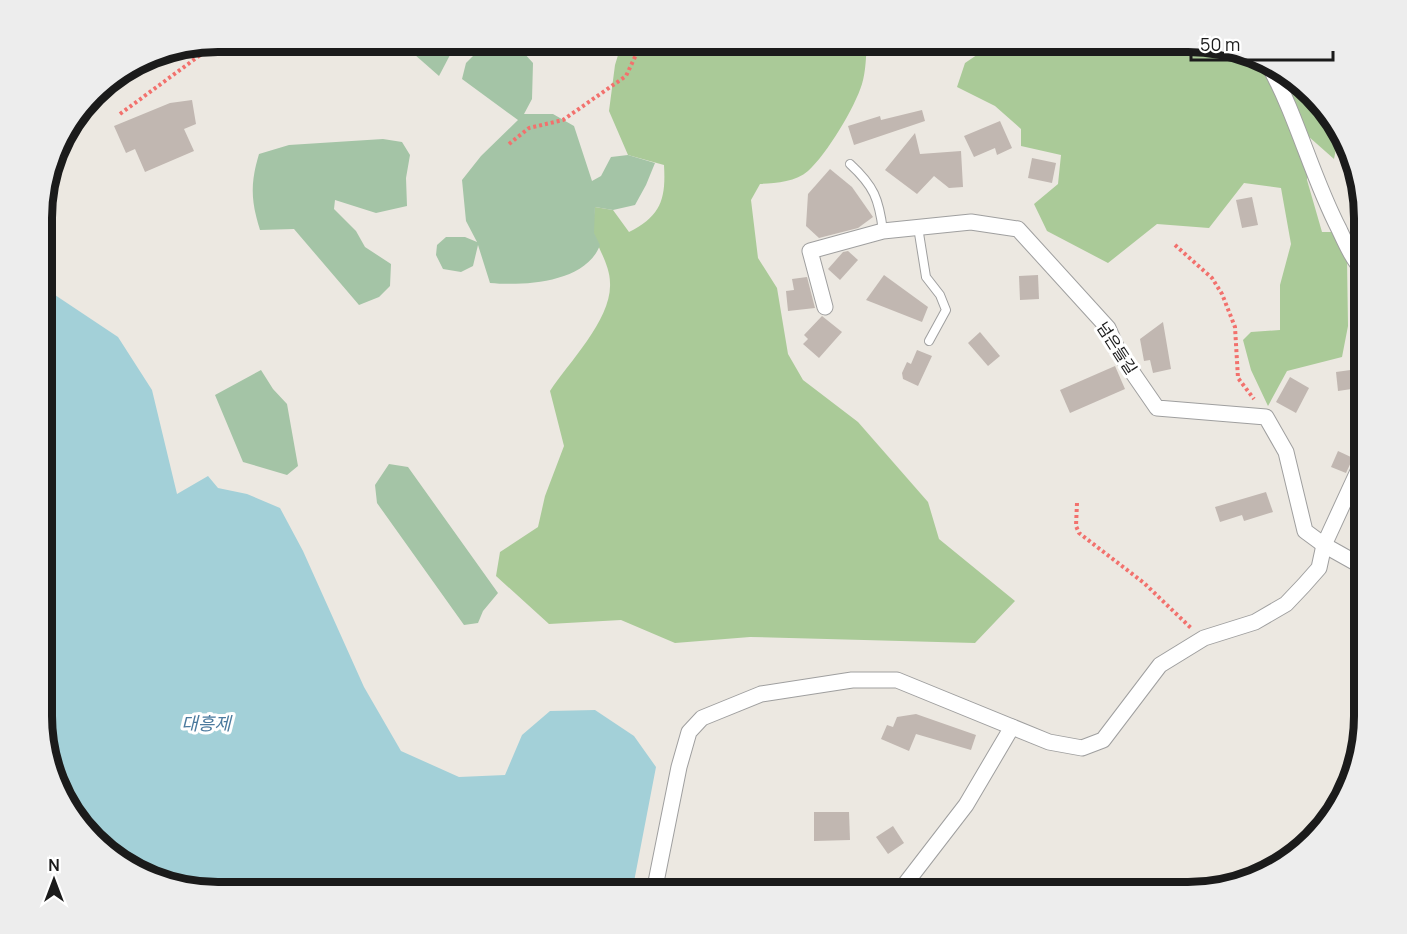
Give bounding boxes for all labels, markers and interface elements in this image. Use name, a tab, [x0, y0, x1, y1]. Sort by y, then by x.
scale bar	[1191, 24, 1334, 62]
text: 50 m	[1200, 32, 1240, 56]
street label: 넘은들길	[1092, 317, 1142, 379]
water label: 대흥제	[181, 711, 233, 735]
north arrow	[24, 850, 84, 910]
text: N	[48, 854, 60, 876]

